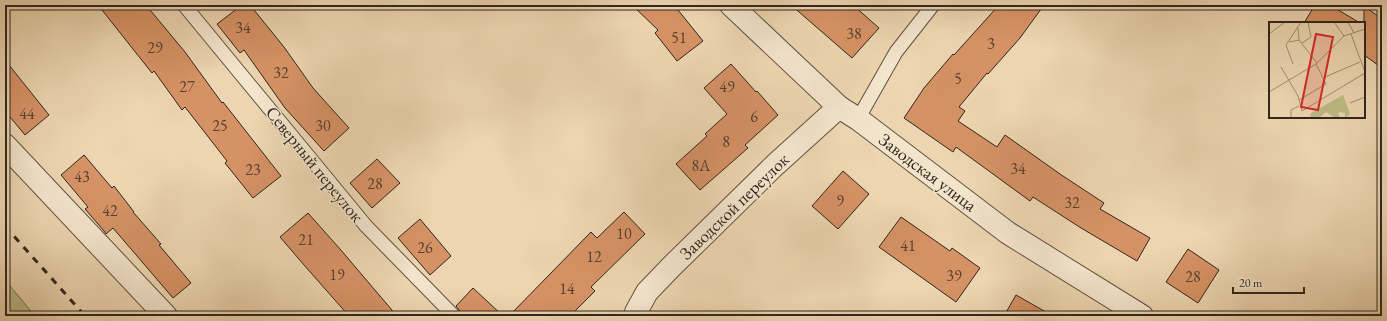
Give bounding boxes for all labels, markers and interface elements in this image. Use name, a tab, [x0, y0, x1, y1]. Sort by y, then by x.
house number: 34	[235, 17, 251, 38]
inset map	[1269, 22, 1365, 118]
house number: 38	[846, 23, 862, 44]
house number: 51	[671, 27, 687, 48]
house number: 3	[987, 33, 995, 54]
house number: 29	[147, 37, 163, 58]
house number: 32	[273, 62, 289, 83]
house number: 5	[954, 68, 962, 89]
house number: 27	[179, 76, 195, 97]
house number: 49	[719, 76, 735, 97]
street label: Северный переулок	[261, 101, 369, 227]
house number: 44	[19, 103, 35, 124]
house number: 6	[750, 106, 758, 127]
house number: 25	[212, 115, 228, 136]
house number: 30	[315, 115, 331, 136]
street label: Заводская улица	[874, 128, 982, 217]
house number: 8	[722, 131, 730, 152]
street label: Заводской переулок	[674, 147, 794, 264]
house number: 8А	[692, 155, 711, 176]
house number: 34	[1010, 158, 1026, 179]
house number: 23	[245, 159, 261, 180]
house number: 43	[74, 166, 90, 187]
house number: 28	[367, 173, 383, 194]
house number: 9	[836, 190, 844, 211]
house number: 32	[1064, 192, 1080, 213]
house number: 42	[102, 200, 118, 221]
house number: 10	[616, 223, 632, 244]
house number: 21	[298, 229, 314, 250]
house number: 41	[900, 235, 916, 256]
house number: 26	[417, 237, 433, 258]
house number: 12	[586, 246, 602, 267]
house number: 19	[329, 264, 345, 285]
house number: 39	[946, 265, 962, 286]
house number: 28	[1185, 266, 1201, 287]
scale bar	[1233, 269, 1304, 295]
text: 20 m	[1239, 275, 1263, 291]
house number: 14	[559, 278, 575, 299]

